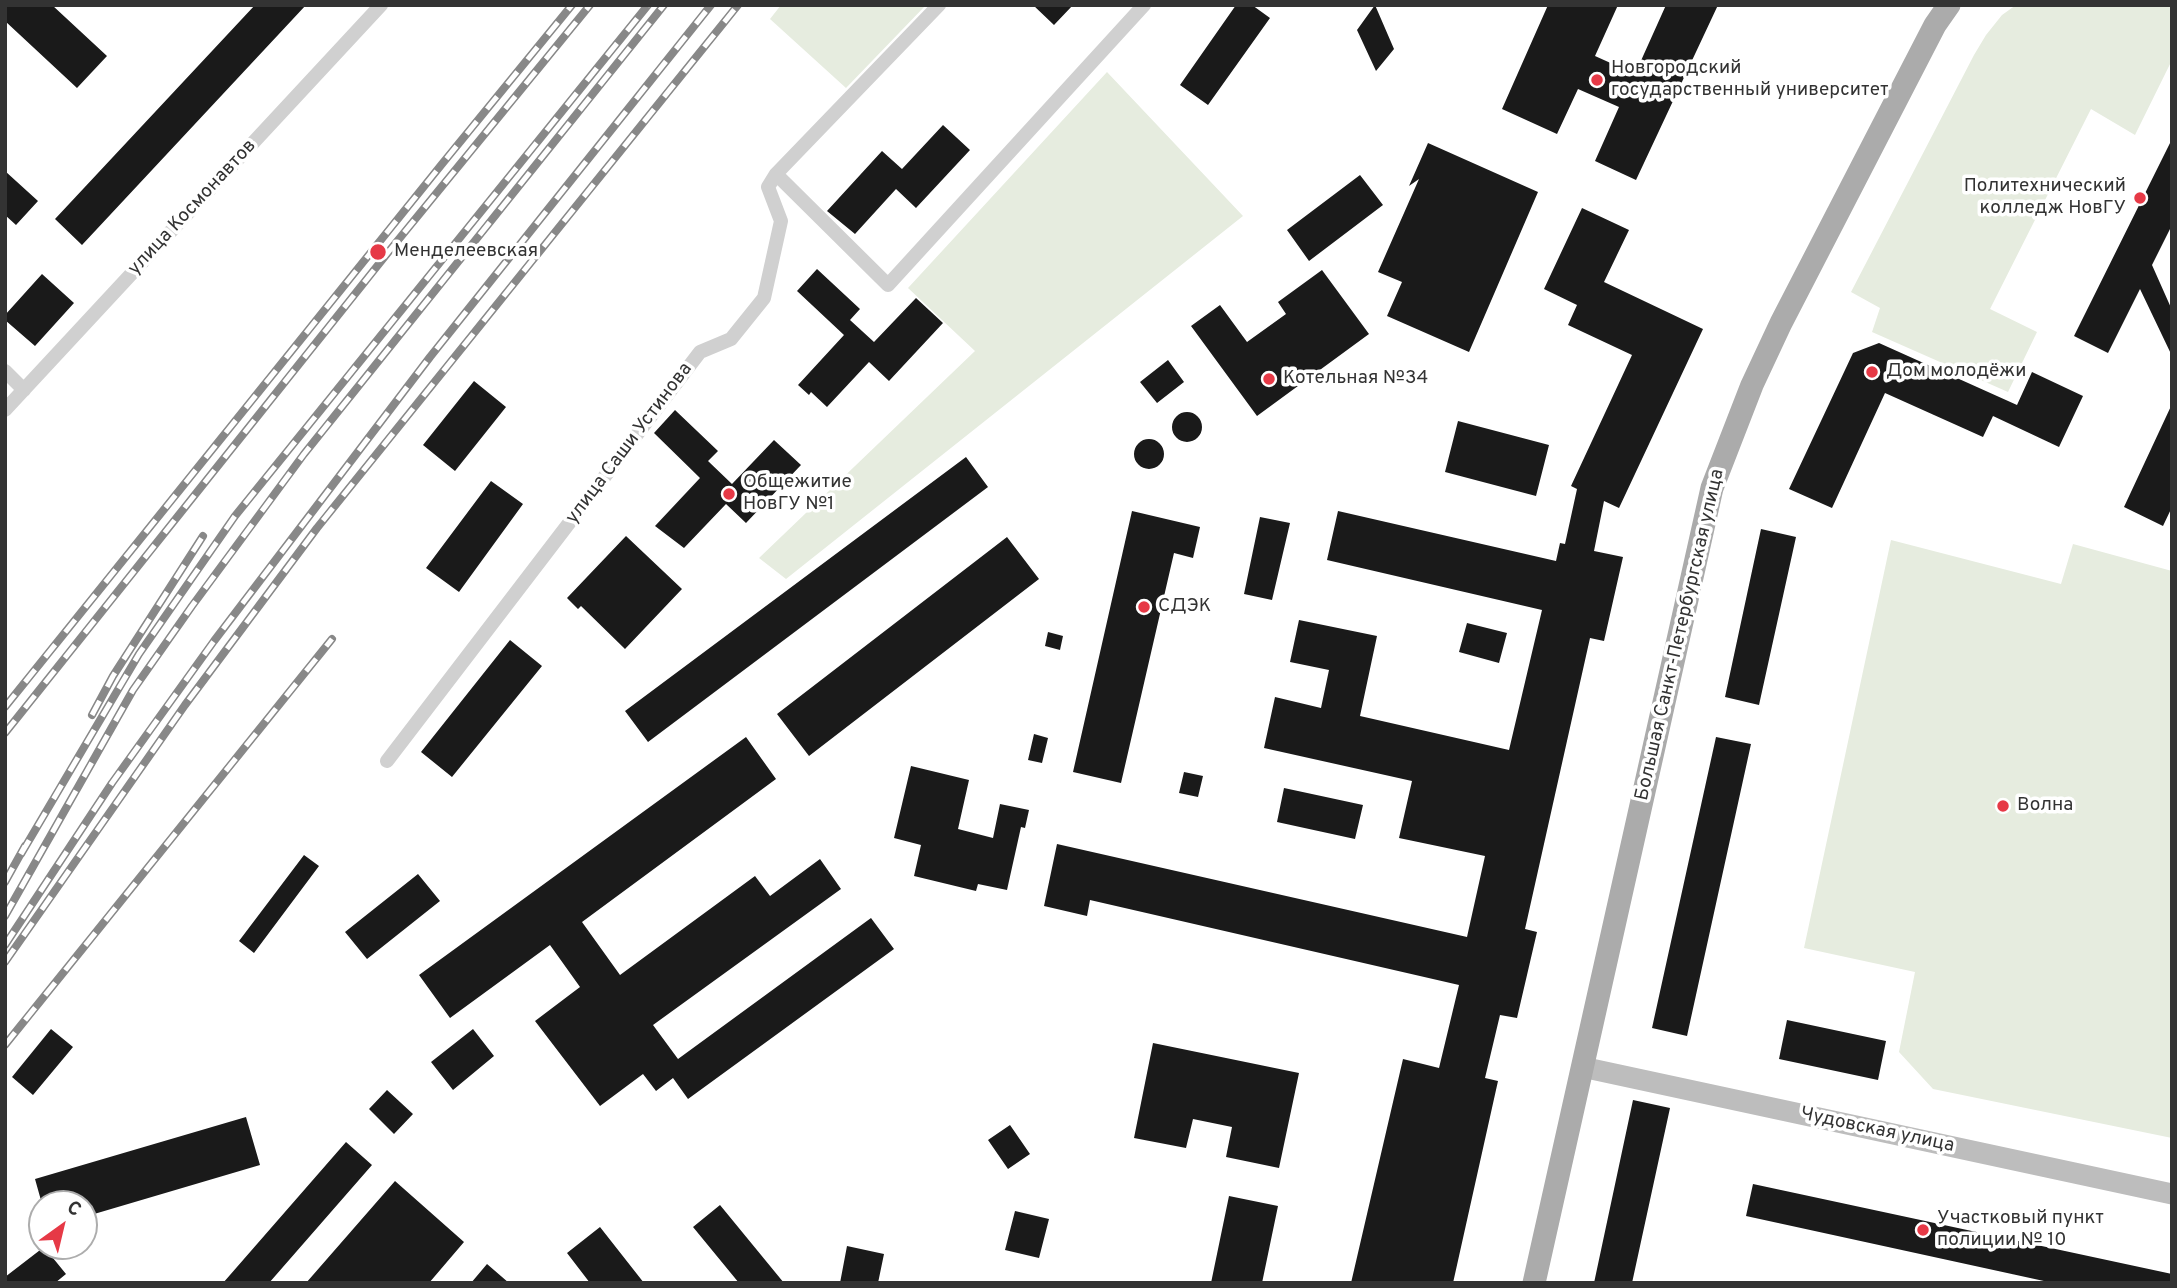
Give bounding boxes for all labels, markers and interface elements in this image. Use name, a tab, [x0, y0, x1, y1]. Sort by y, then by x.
place label: Новгородский государственный университет	[1611, 58, 1889, 102]
marker: Новгородский государственный университет	[1589, 72, 1605, 88]
street label: улица Космонавтов	[124, 135, 262, 281]
place label: Политехнический колледж НовГУ	[1964, 176, 2126, 220]
marker: Политехнический колледж НовГУ	[2132, 190, 2148, 206]
place label: Менделеевская	[394, 241, 538, 263]
marker: Менделеевская	[368, 242, 388, 262]
street label: улица Саши Устинова	[562, 359, 698, 529]
place label: Дом молодёжи	[1886, 361, 2026, 383]
marker: Дом молодёжи	[1864, 364, 1880, 380]
place label: Котельная №34	[1283, 368, 1428, 390]
marker: Котельная №34	[1261, 371, 1277, 387]
street label: Большая Санкт-Петербургская улица	[1632, 467, 1730, 803]
place label: Общежитие НовГУ №1	[743, 472, 852, 516]
marker: Общежитие НовГУ №1	[721, 486, 737, 502]
place label: СДЭК	[1158, 596, 1211, 618]
marker: СДЭК	[1136, 599, 1152, 615]
place label: Волна	[2017, 795, 2073, 817]
marker: Волна	[1995, 798, 2011, 814]
street label: Чудовская улица	[1798, 1104, 1956, 1158]
north arrow	[28, 1190, 98, 1260]
text: С	[62, 1196, 85, 1223]
place label: Участковый пункт полиции № 10	[1937, 1208, 2104, 1252]
marker: Участковый пункт полиции № 10	[1915, 1222, 1931, 1238]

